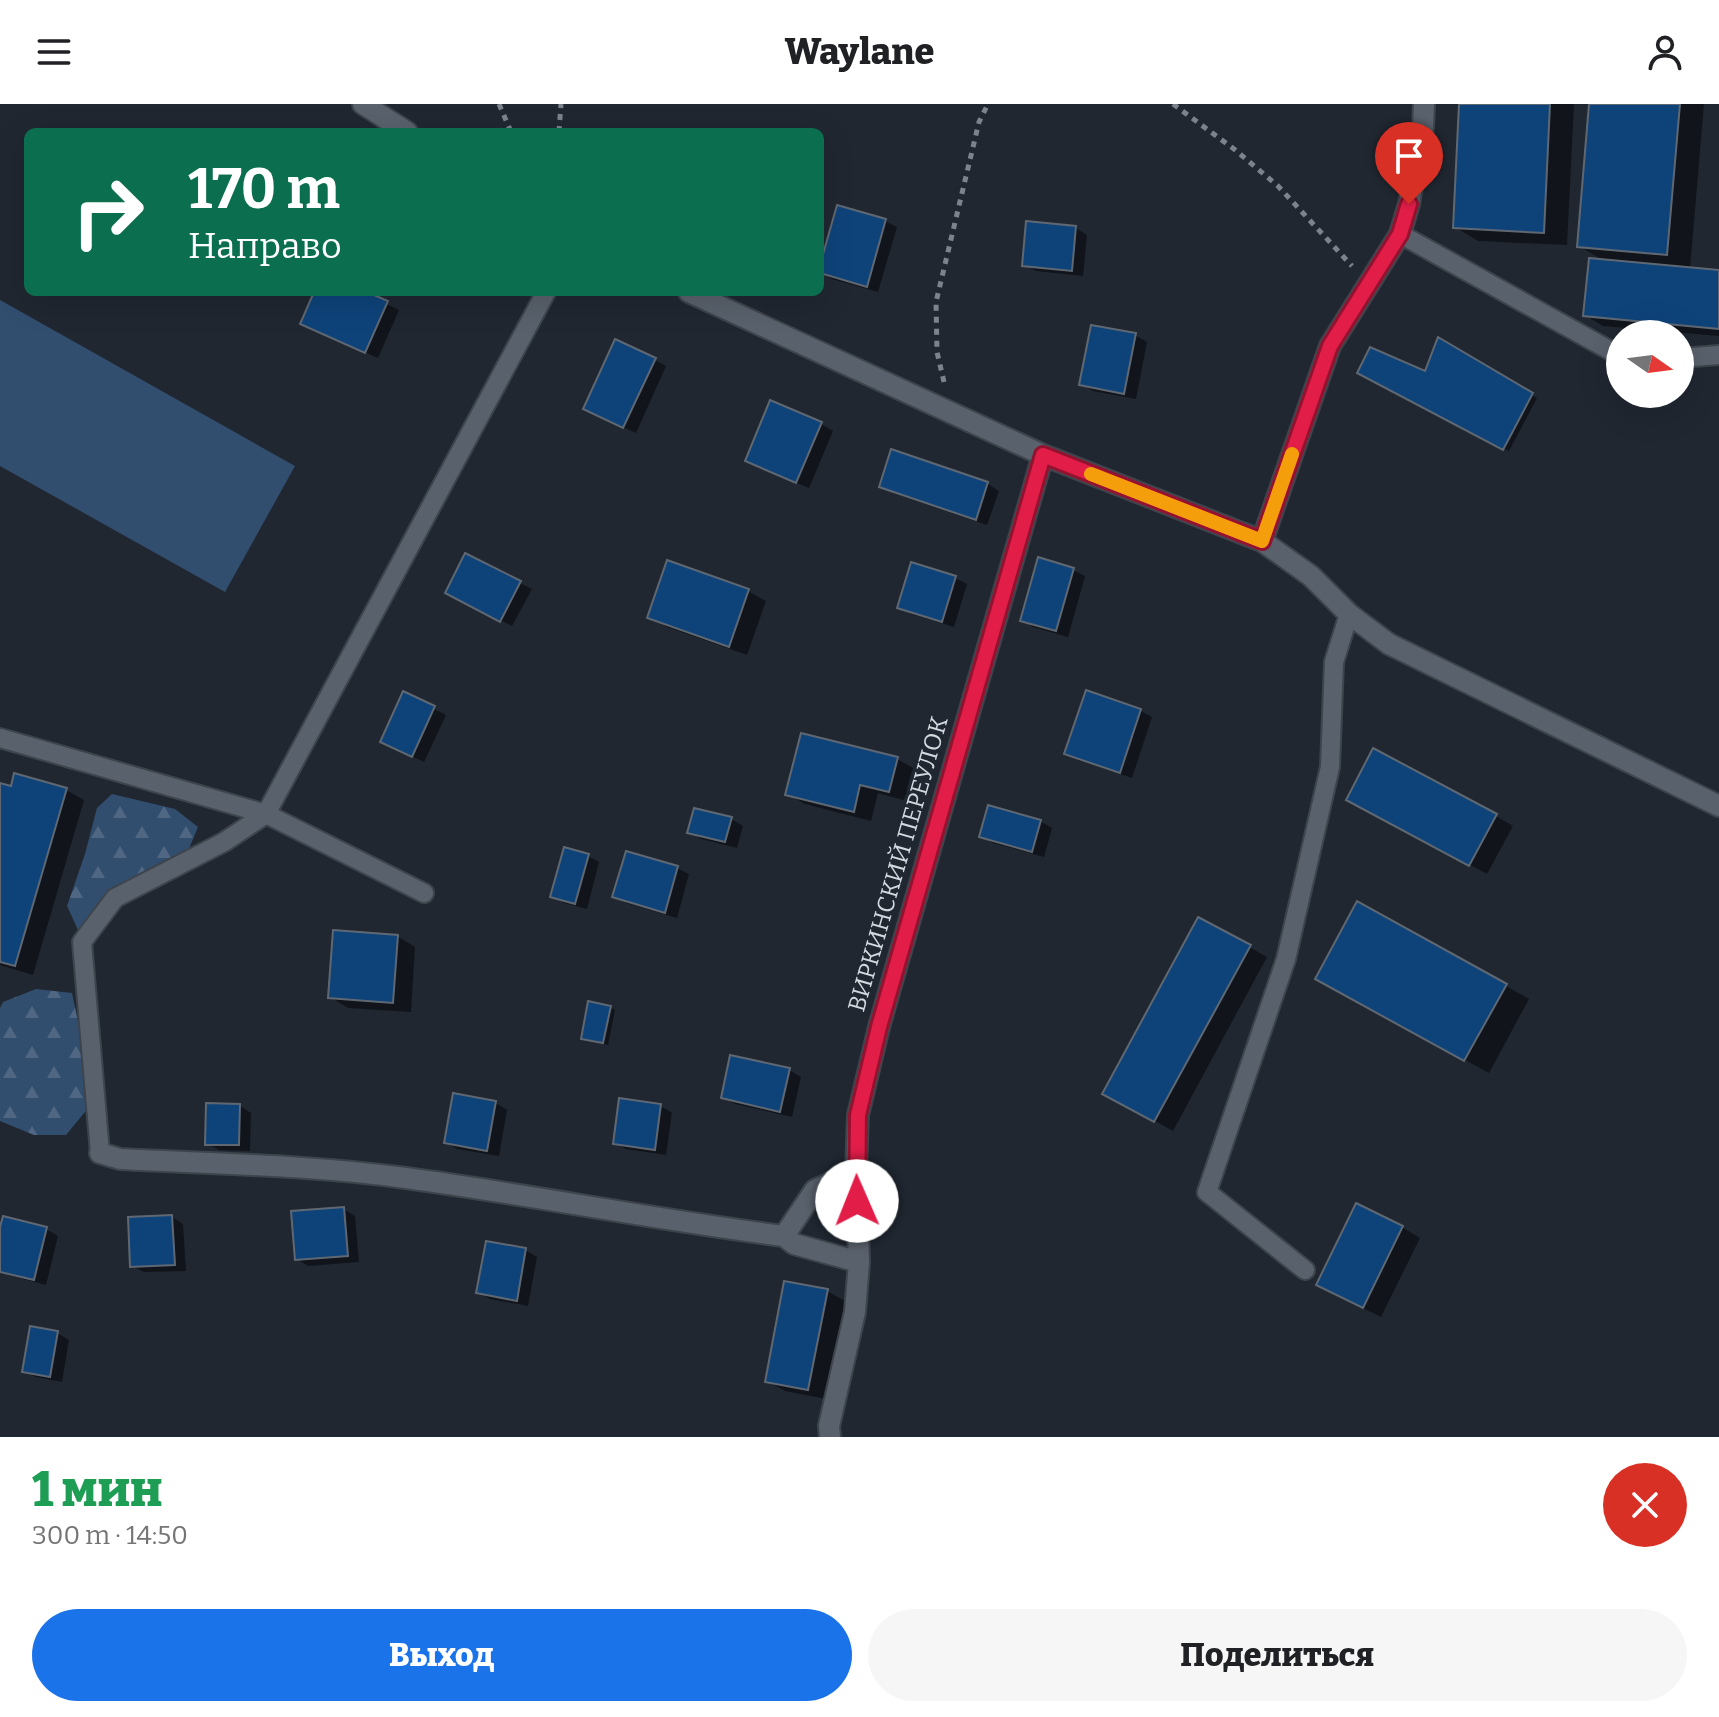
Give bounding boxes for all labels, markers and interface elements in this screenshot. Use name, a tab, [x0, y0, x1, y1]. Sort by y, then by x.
icon: menu	[32, 30, 76, 74]
text: Waylane	[785, 30, 934, 74]
icon: person	[1643, 30, 1687, 74]
pin	[1375, 122, 1443, 204]
icon: arrive	[1387, 134, 1431, 178]
text: 170 m	[188, 156, 340, 223]
icon: right	[56, 160, 160, 264]
text: Направо	[188, 224, 342, 268]
north arrow	[1606, 320, 1694, 408]
map controls	[1606, 320, 1694, 408]
street label: ВИРКИНСКИЙ ПЕРЕУЛОК	[842, 713, 954, 1015]
position arrow	[815, 1159, 899, 1243]
text: 1 мин	[32, 1461, 163, 1519]
button: close	[1603, 1463, 1687, 1547]
text: 300 m · 14:50	[32, 1520, 188, 1551]
button: Выход	[32, 1609, 852, 1701]
button: Поделиться	[868, 1609, 1687, 1701]

